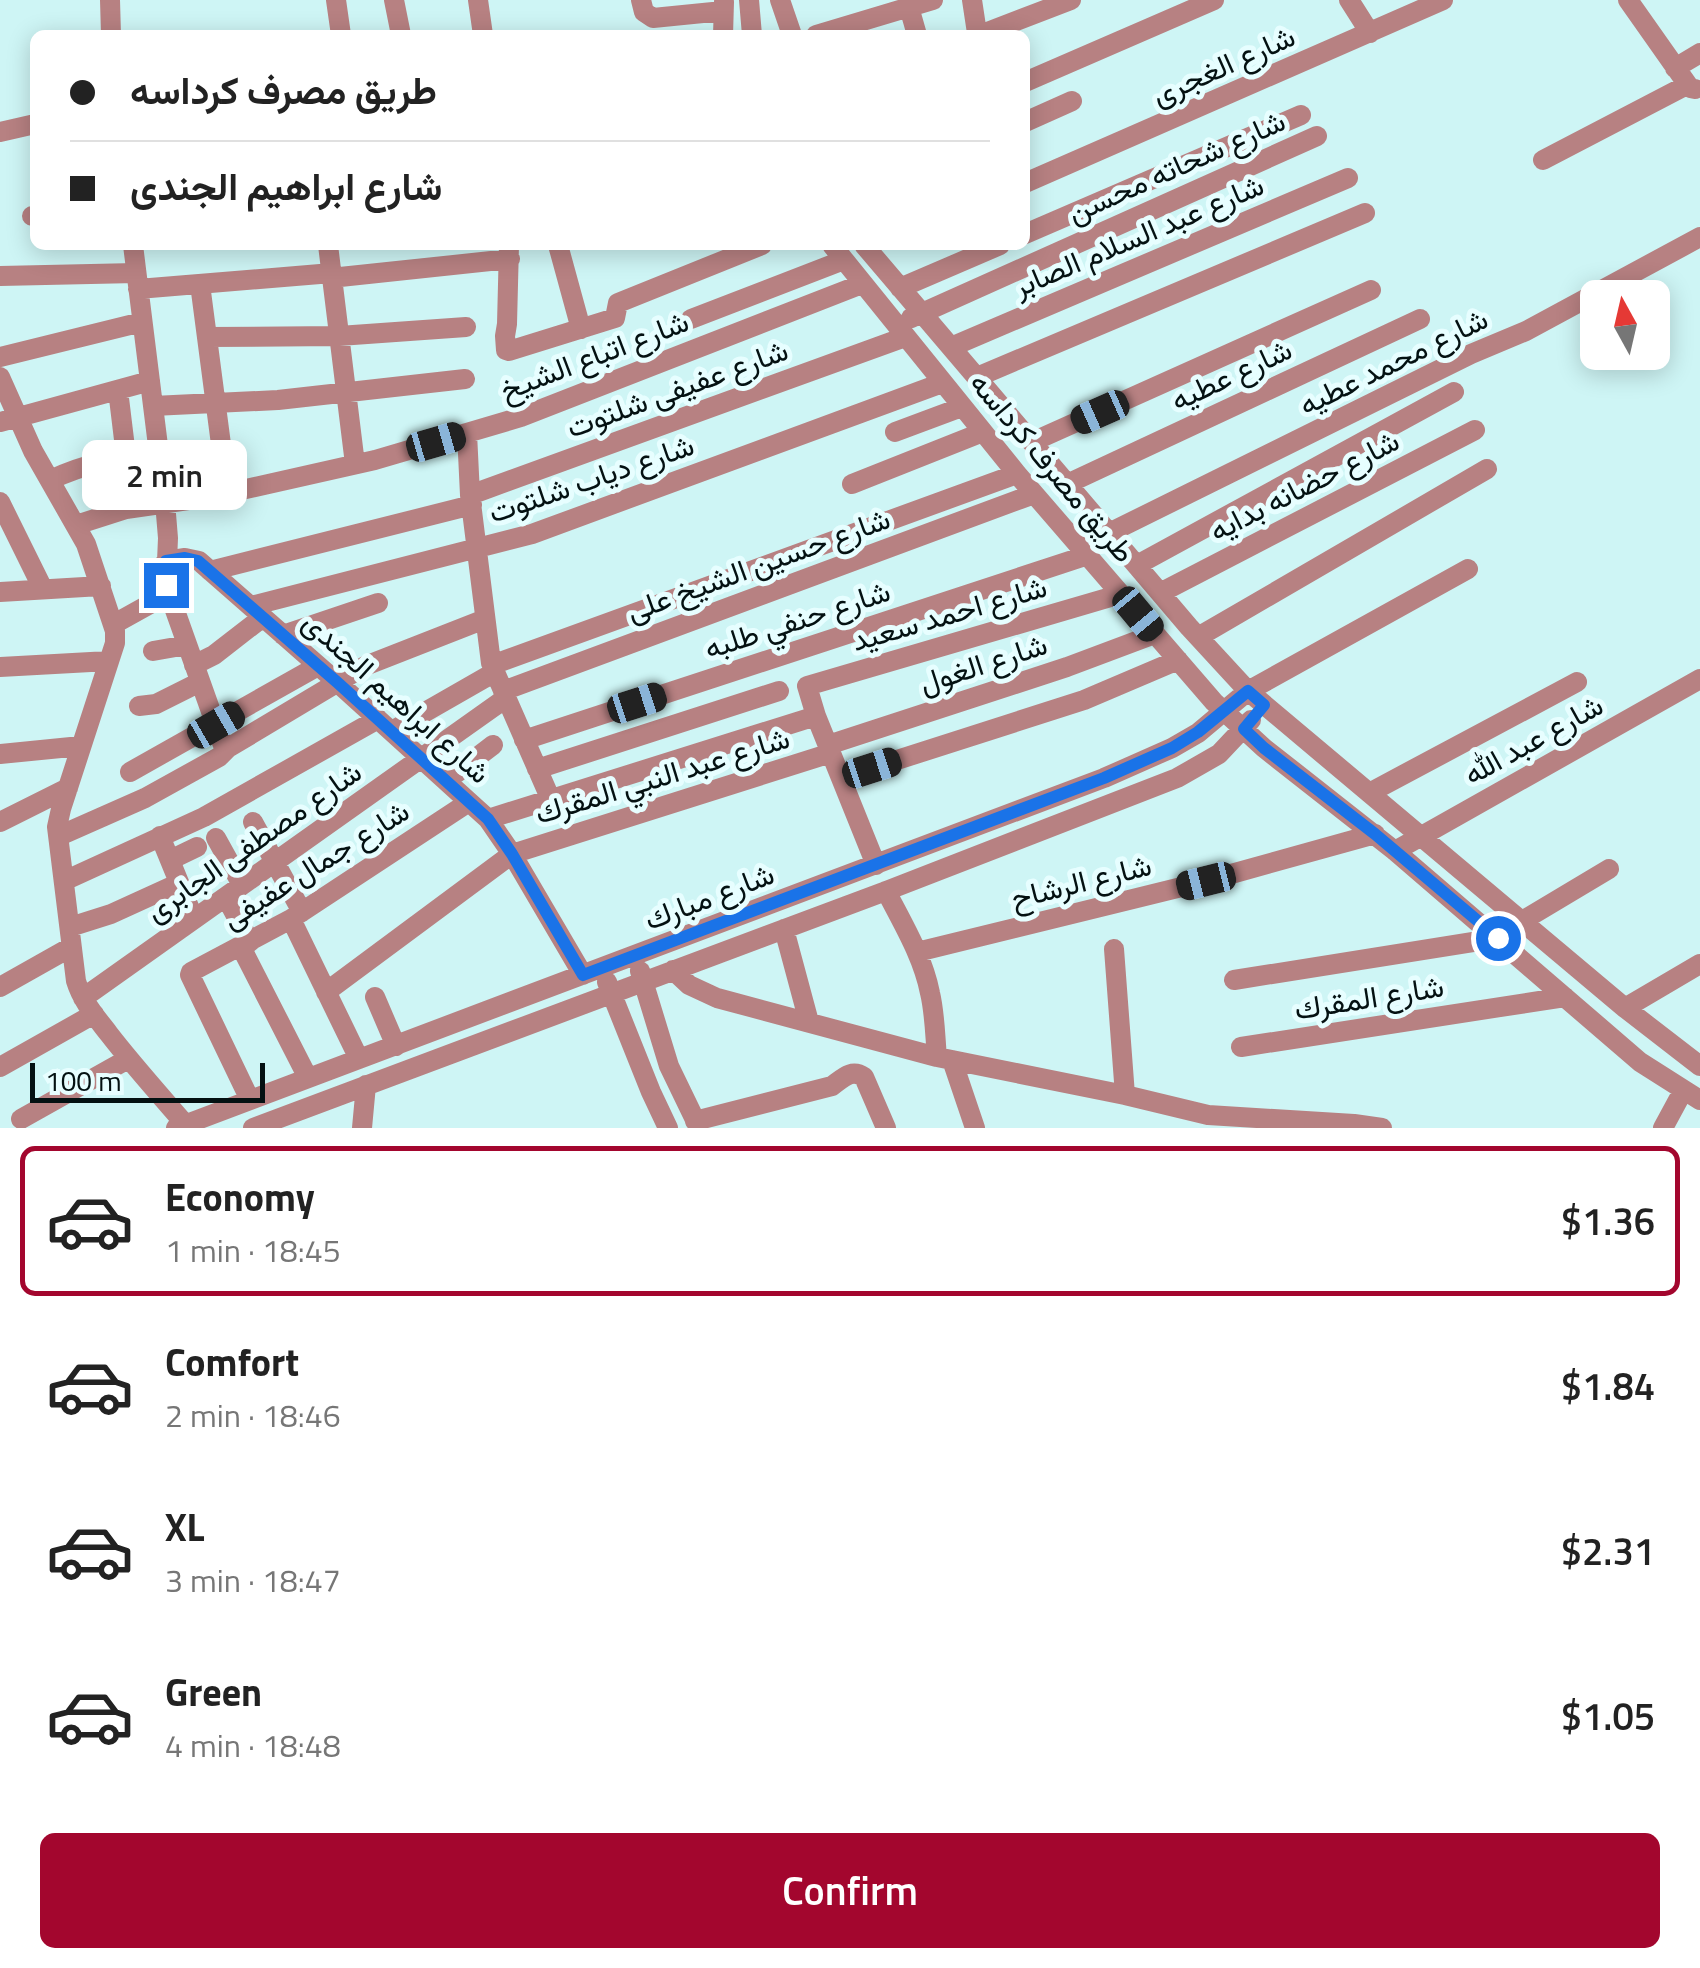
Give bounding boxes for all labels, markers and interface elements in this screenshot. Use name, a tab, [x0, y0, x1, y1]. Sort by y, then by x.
street label: شارع الغجرى	[1144, 13, 1302, 117]
text: طريق مصرف كرداسه	[130, 61, 437, 119]
street label: شارع شحاته محسن	[1060, 97, 1292, 235]
text: شارع ابراهيم الجندى	[130, 157, 442, 215]
street label: شارع عبد السلام الصابر	[1004, 161, 1271, 309]
north arrow	[1580, 280, 1670, 370]
map controls	[1580, 280, 1670, 370]
street label: شارع محمد عطيه	[1291, 295, 1495, 427]
street label: شارع اتباع الشيخ	[493, 298, 695, 412]
street label: شارع عطيه	[1163, 326, 1299, 422]
street label: شارع عفيفى شلتوت	[560, 327, 794, 449]
street label: طريق مصرف كرداسه	[959, 361, 1147, 573]
car	[1066, 386, 1134, 438]
street label: شارع حضانه بدايه	[1201, 417, 1407, 553]
car	[403, 419, 469, 465]
street label: شارع دياب شلتوت	[482, 421, 700, 535]
callout: 2 min	[84, 440, 248, 510]
text: 2 min	[126, 451, 203, 499]
street label: شارع حسين الشيخ على	[620, 495, 896, 633]
route end	[144, 563, 189, 608]
street label: شارع احمد سعيد	[846, 563, 1052, 663]
street label: شارع حنفي طلبه	[698, 567, 897, 673]
car	[1107, 581, 1169, 647]
street label: شارع ابراهيم الجندى	[292, 600, 502, 794]
street label: شارع الغول	[913, 621, 1053, 705]
car	[604, 679, 670, 727]
street label: شارع عبد الله	[1455, 682, 1611, 796]
car	[183, 697, 249, 753]
street label: شارع عبد النبي المقرك	[529, 714, 796, 838]
car	[839, 744, 905, 792]
street label: شارع مصطفى الجابرى	[135, 749, 371, 933]
street label: شارع جمال عفيفى	[212, 788, 418, 940]
street label: شارع الرشاح	[1006, 841, 1156, 921]
street label: شارع مبارك	[637, 850, 781, 942]
car	[1173, 859, 1239, 903]
route start	[1476, 916, 1521, 961]
street label: شارع المقرك	[1291, 963, 1447, 1031]
scale bar	[30, 1058, 265, 1102]
text: 100 m	[45, 1059, 122, 1102]
text: Economy	[165, 1168, 315, 1226]
icon: car	[45, 1176, 135, 1266]
text: $1.36	[1561, 1192, 1655, 1250]
text: 1 min · 18:45	[165, 1226, 341, 1274]
text: Comfort	[165, 1333, 299, 1391]
icon: car	[45, 1341, 135, 1431]
text: $1.84	[1561, 1357, 1655, 1415]
text: 2 min · 18:46	[165, 1391, 341, 1439]
text: XL	[165, 1498, 205, 1556]
icon: car	[45, 1506, 135, 1596]
text: $2.31	[1561, 1522, 1655, 1580]
text: 3 min · 18:47	[165, 1556, 341, 1604]
text: Green	[165, 1663, 262, 1721]
icon: car	[45, 1671, 135, 1761]
text: $1.05	[1561, 1687, 1655, 1745]
text: 4 min · 18:48	[165, 1721, 341, 1769]
button: Confirm	[40, 1833, 1660, 1948]

